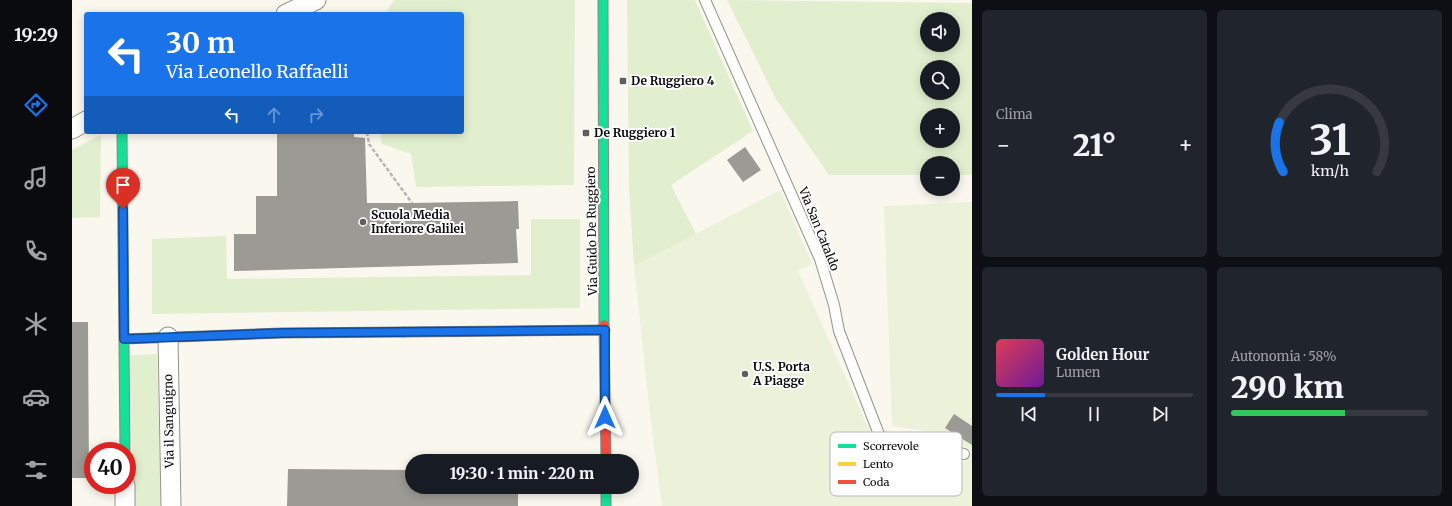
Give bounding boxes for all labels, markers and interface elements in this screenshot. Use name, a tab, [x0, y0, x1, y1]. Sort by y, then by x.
map controls	[920, 12, 960, 196]
button: sound	[920, 12, 960, 52]
text: 19:29	[14, 23, 58, 46]
text: 30 m	[166, 25, 235, 61]
icon: left	[100, 28, 152, 80]
text: Via Leonello Raffaelli	[166, 60, 349, 83]
button: search	[920, 60, 960, 100]
place label: De Ruggiero 4	[631, 73, 715, 88]
marker: De Ruggiero 4	[618, 76, 628, 86]
icon: directions	[22, 91, 50, 119]
icon: left	[221, 104, 243, 126]
icon: ahead	[263, 104, 285, 126]
icon: right	[305, 104, 327, 126]
text: Clima	[996, 106, 1033, 123]
button: +	[920, 108, 960, 148]
text: 31	[1309, 113, 1350, 165]
place label: De Ruggiero 1	[594, 125, 676, 140]
text: 21°	[1073, 126, 1116, 164]
marker: De Ruggiero 1	[581, 128, 591, 138]
text: −	[996, 131, 1011, 159]
text: +	[1178, 131, 1193, 159]
button: −	[920, 156, 960, 196]
text: km/h	[1311, 161, 1349, 179]
icon: music	[22, 164, 50, 192]
street label: Via Guido De Ruggiero	[583, 166, 600, 297]
pin	[106, 168, 140, 209]
icon: arrive	[112, 174, 134, 196]
street label: Via San Cataldo	[795, 184, 843, 273]
place label: Scuola Media Inferiore Galilei	[371, 207, 464, 236]
marker: Scuola Media Inferiore Galilei	[358, 217, 368, 227]
icon: phone	[22, 237, 50, 265]
icon: climate	[22, 310, 50, 338]
text: Golden Hour	[1056, 345, 1150, 364]
text: Autonomia · 58%	[1231, 348, 1336, 365]
place label: U.S. Porta A Piagge	[752, 359, 810, 388]
text: Lumen	[1056, 364, 1100, 381]
text: 290 km	[1231, 368, 1344, 406]
marker: U.S. Porta A Piagge	[740, 369, 750, 379]
street label: Via il Sanguigno	[160, 374, 177, 469]
icon: car	[22, 383, 50, 411]
position arrow	[584, 396, 626, 438]
icon: previous	[1018, 403, 1040, 425]
icon: pause	[1083, 403, 1105, 425]
icon: next	[1149, 403, 1171, 425]
legend	[830, 432, 962, 496]
text: Scorrevole	[863, 439, 919, 453]
speed limit sign: 40	[84, 442, 136, 494]
icon: filters	[22, 456, 50, 484]
text: Lento	[863, 457, 894, 471]
text: 19:30 · 1 min · 220 m	[450, 464, 594, 483]
text: Coda	[863, 475, 889, 489]

